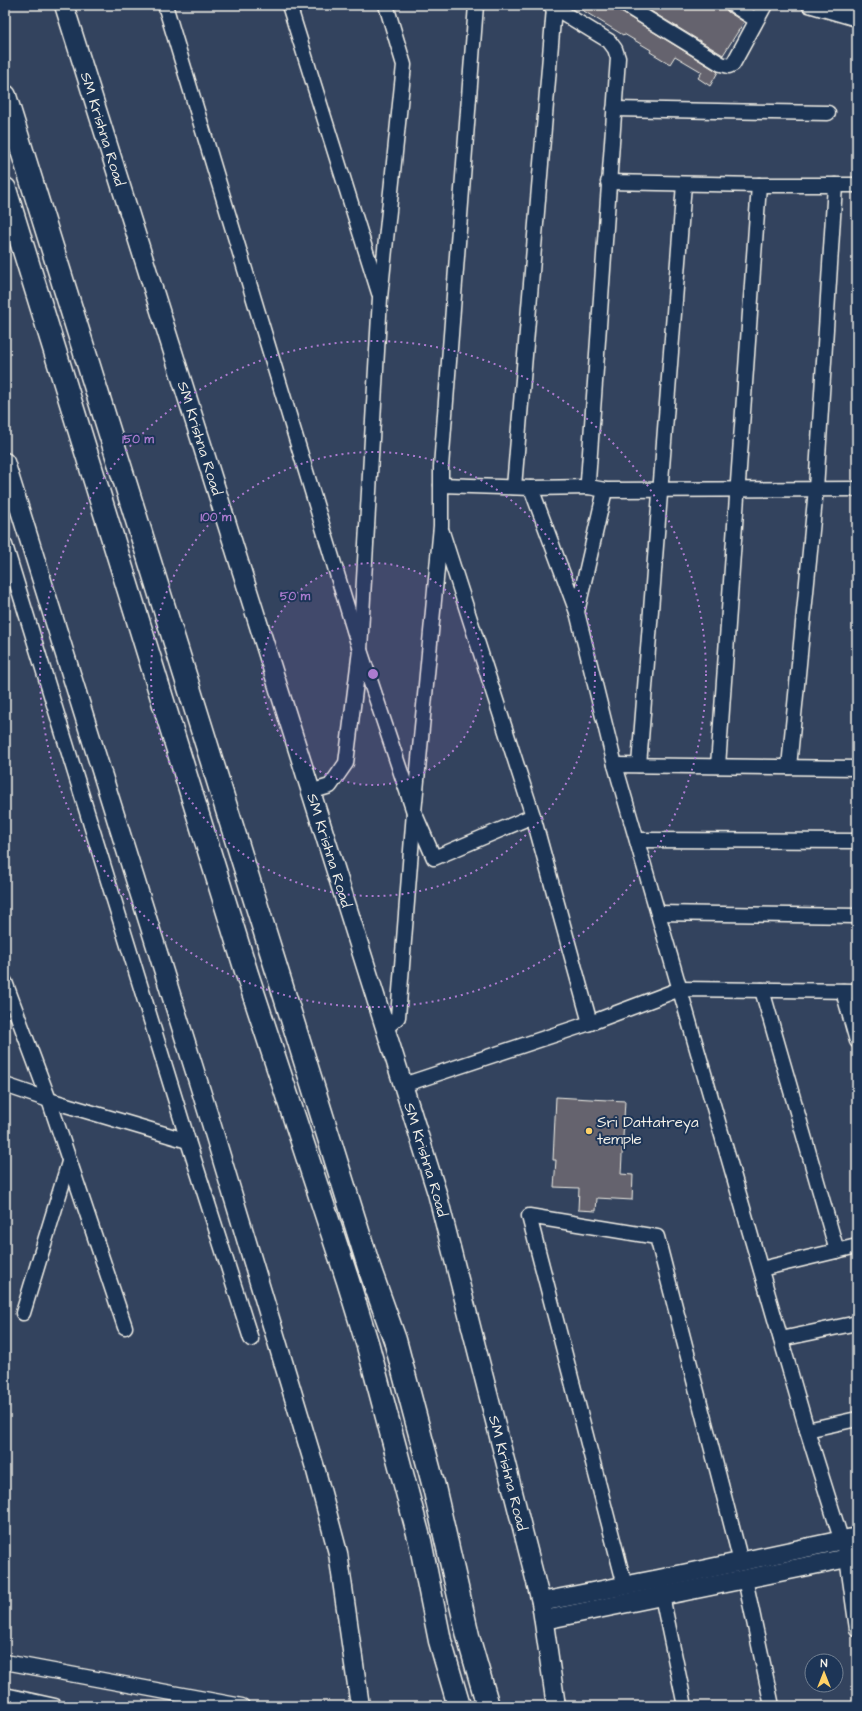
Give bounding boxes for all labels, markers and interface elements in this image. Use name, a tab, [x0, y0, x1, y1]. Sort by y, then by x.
street label: SM Krishna Road	[75, 70, 130, 189]
street label: SM Krishna Road	[172, 379, 227, 498]
text: 150 m	[122, 431, 155, 448]
text: 100 m	[201, 509, 232, 526]
text: 50 m	[280, 588, 311, 605]
centre of rings	[366, 667, 380, 681]
street label: SM Krishna Road	[301, 791, 357, 910]
street label: SM Krishna Road	[398, 1100, 453, 1219]
place label: Sri Dattatreya temple	[597, 1112, 699, 1150]
marker: Sri Dattatreya temple	[584, 1126, 594, 1136]
street label: SM Krishna Road	[483, 1413, 533, 1533]
north arrow	[804, 1653, 844, 1693]
text: N	[821, 1656, 828, 1671]

